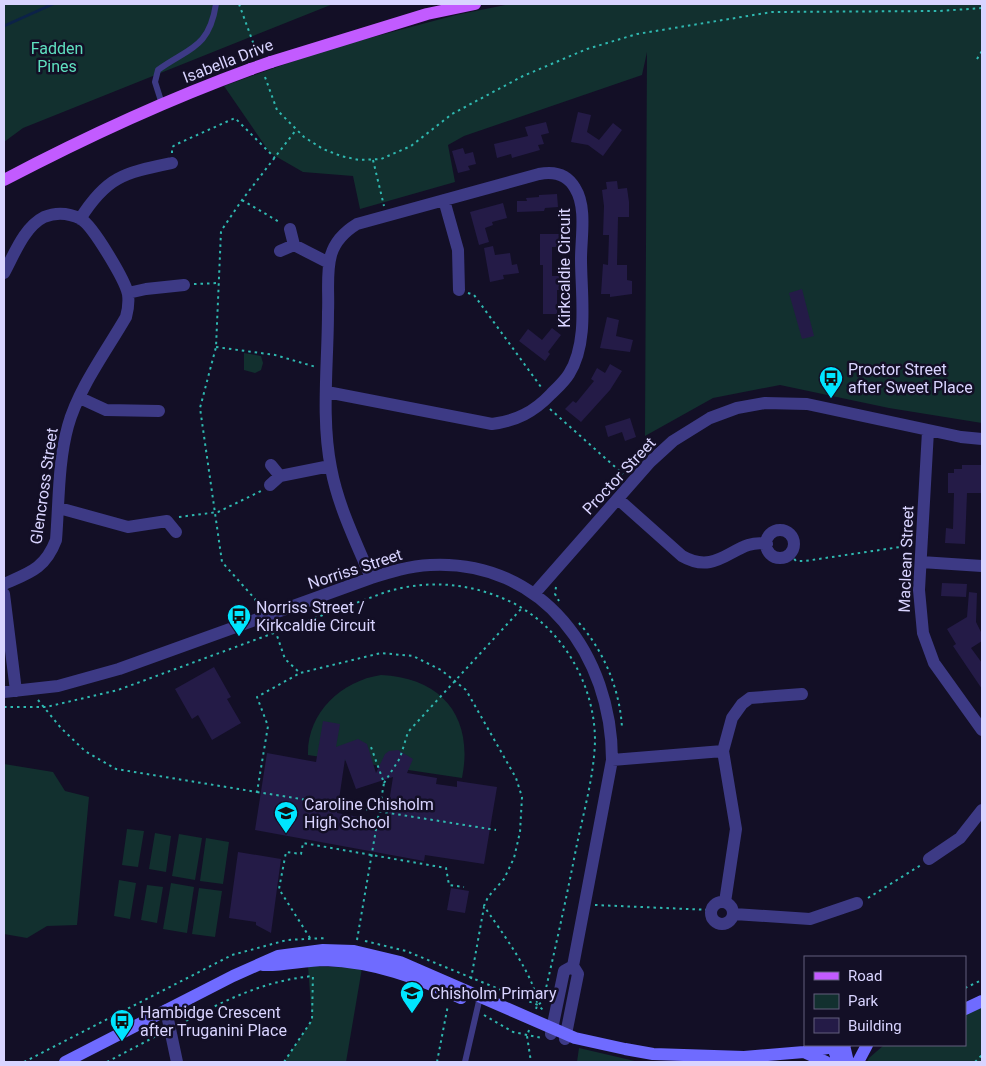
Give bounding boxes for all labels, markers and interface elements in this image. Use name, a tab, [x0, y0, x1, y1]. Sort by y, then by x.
street label: Isabella Drive	[180, 35, 276, 87]
park label: Fadden Pines	[31, 39, 83, 76]
street label: Kirkcaldie Circuit	[555, 208, 574, 328]
place label: Proctor Street after Sweet Place	[848, 360, 973, 397]
bus stop icon: Proctor Street after Sweet Place	[818, 365, 844, 399]
street label: Glencross Street	[26, 426, 62, 546]
street label: Proctor Street	[578, 433, 660, 519]
street label: Maclean Street	[895, 505, 917, 613]
street label: Norriss Street	[305, 545, 405, 593]
place label: Norriss Street / Kirkcaldie Circuit	[256, 598, 376, 635]
bus stop icon: Norriss Street / Kirkcaldie Circuit	[226, 603, 252, 637]
place label: Caroline Chisholm High School	[304, 795, 434, 832]
school or university icon: Caroline Chisholm High School	[273, 800, 299, 834]
legend	[804, 956, 966, 1046]
text: Road	[848, 967, 882, 985]
school or university icon: Chisholm Primary	[399, 980, 425, 1014]
place label: Chisholm Primary	[430, 984, 557, 1003]
text: Park	[848, 992, 879, 1010]
place label: Hambidge Crescent after Truganini Place	[140, 1003, 287, 1040]
bus stop icon: Hambidge Crescent after Truganini Place	[109, 1008, 135, 1042]
text: Building	[848, 1017, 902, 1035]

